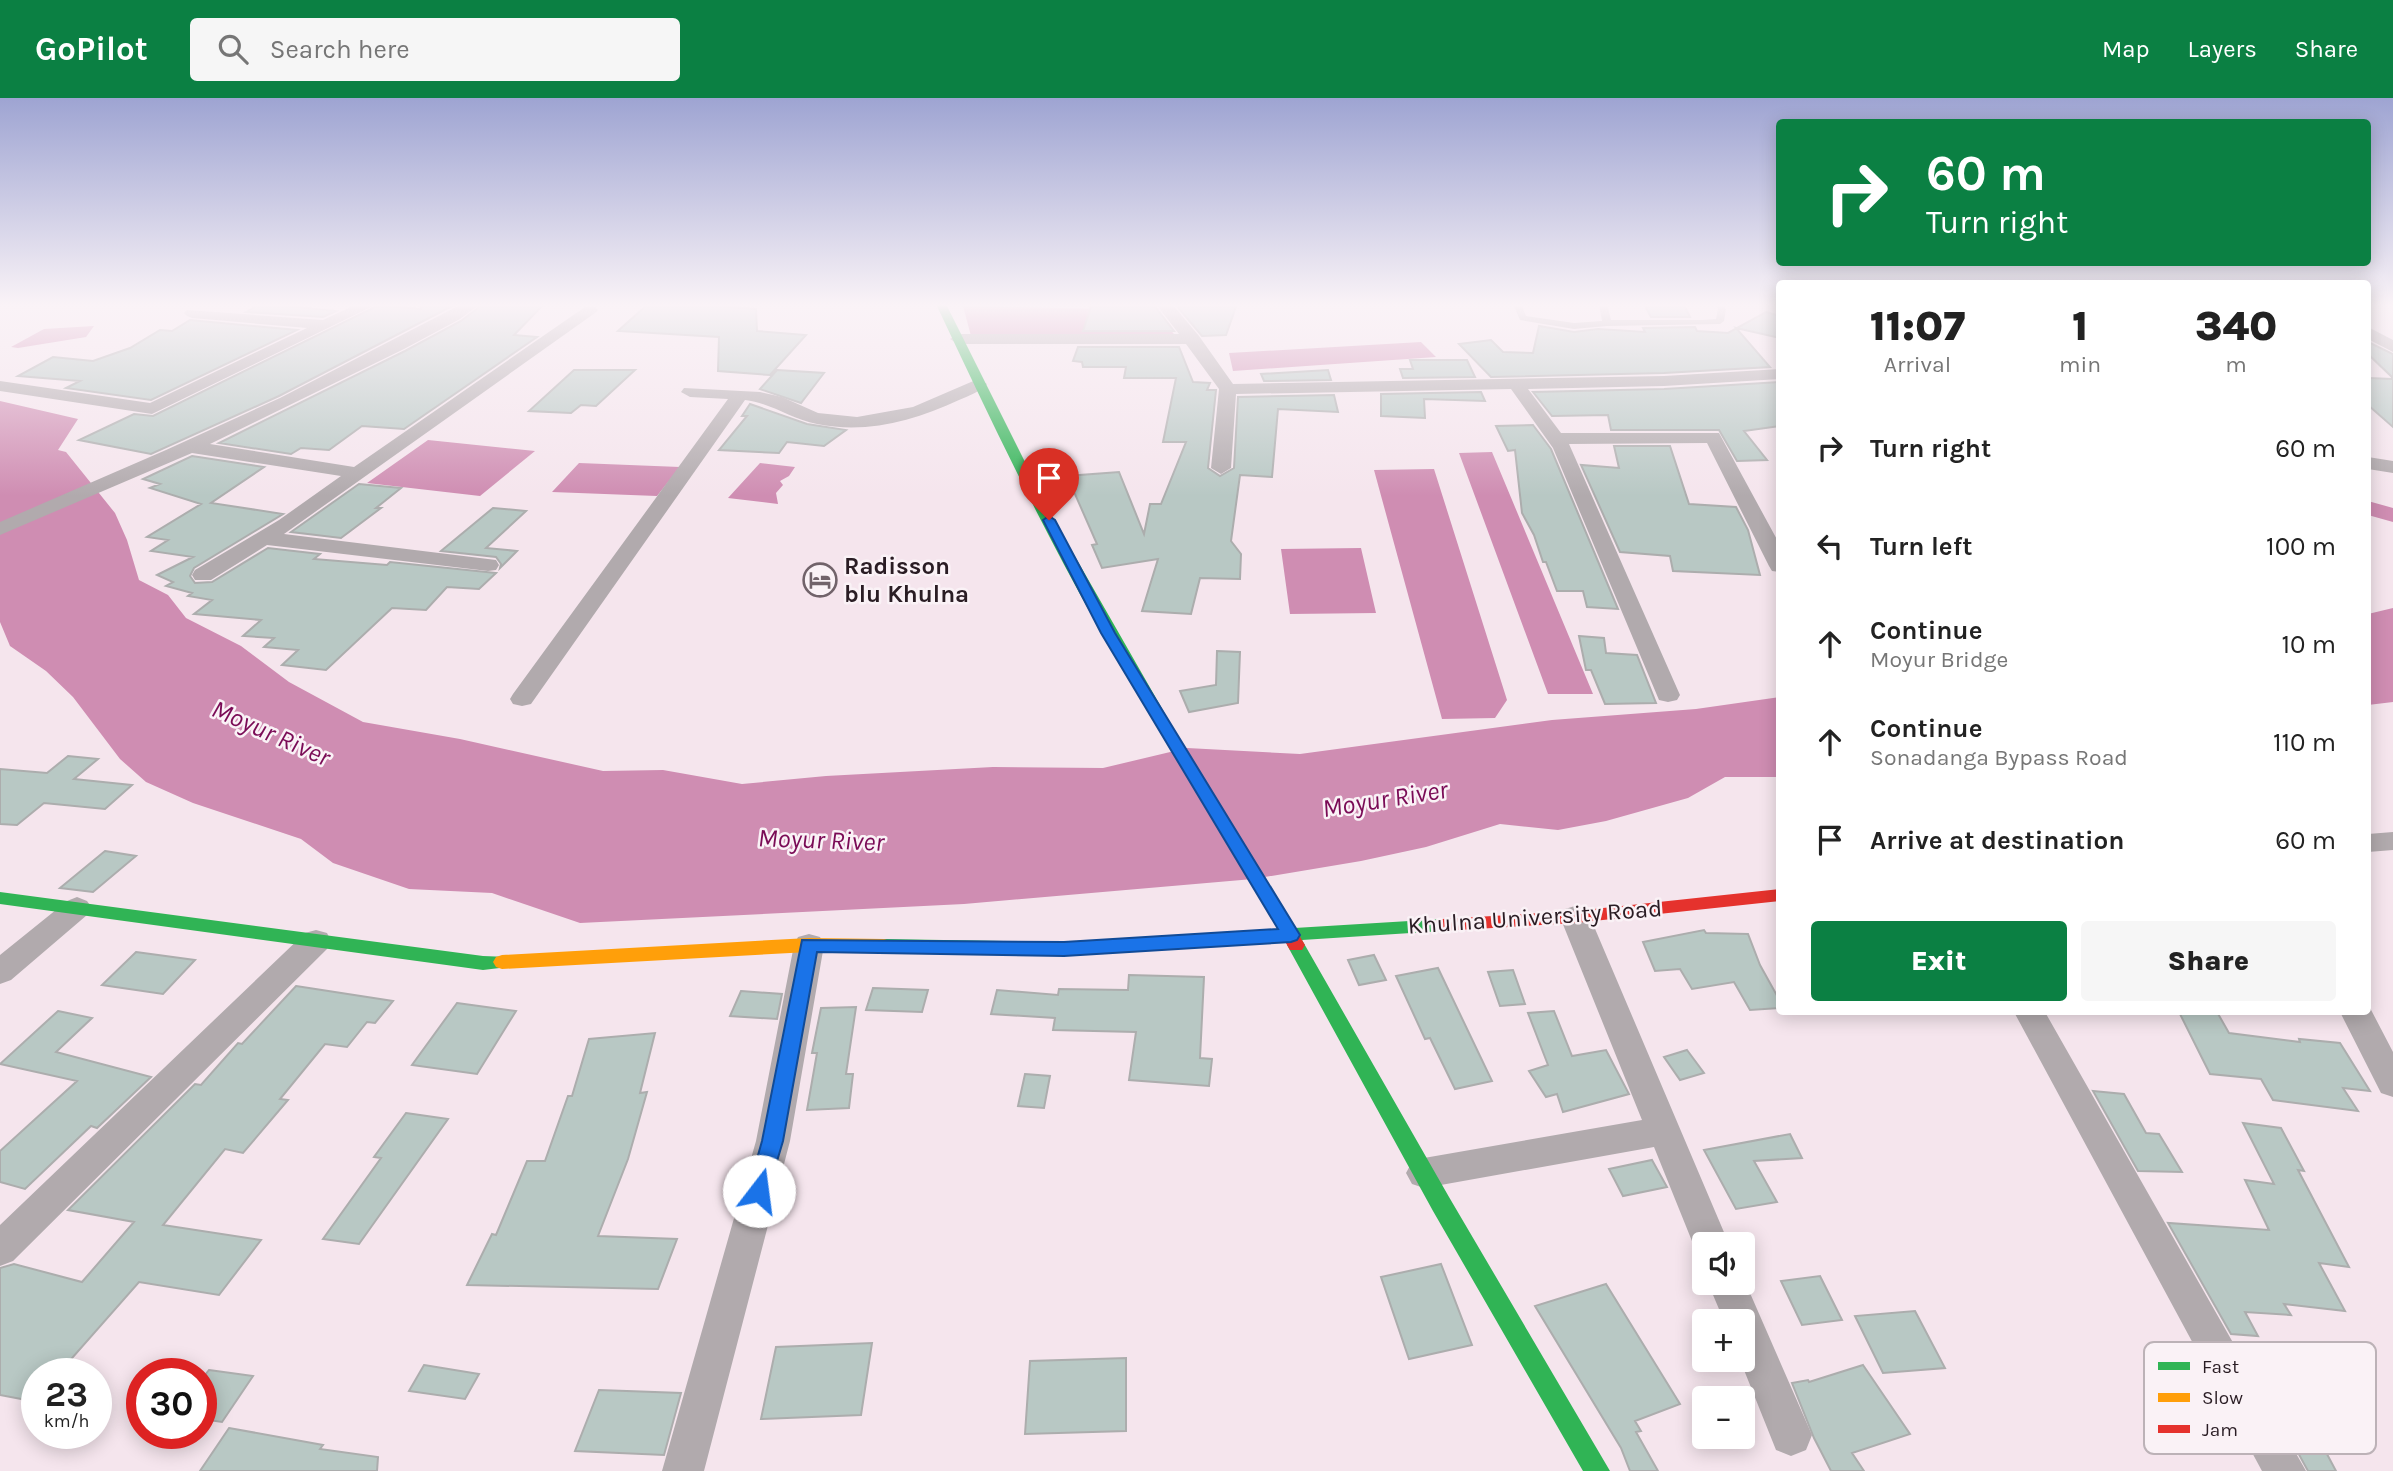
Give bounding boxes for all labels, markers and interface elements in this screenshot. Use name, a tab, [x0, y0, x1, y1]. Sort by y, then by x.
search box	[190, 18, 680, 81]
text: GoPilot	[35, 30, 148, 68]
icon: search	[214, 30, 252, 68]
text: Search here	[270, 34, 410, 65]
text: Map	[2102, 35, 2150, 63]
text: Layers	[2188, 35, 2257, 63]
text: Share	[2295, 35, 2358, 63]
text: 60 m	[1926, 145, 2046, 202]
icon: right	[1811, 147, 1902, 238]
text: Turn right	[1926, 204, 2068, 241]
text: 11:07	[1870, 301, 1965, 351]
text: 1	[2072, 301, 2088, 351]
text: 340	[2195, 301, 2277, 351]
text: Arrival	[1884, 351, 1951, 378]
text: min	[2059, 351, 2101, 378]
text: m	[2225, 351, 2247, 378]
icon: right	[1811, 429, 1849, 467]
text: Turn right	[1870, 433, 1991, 464]
text: 60 m	[2275, 433, 2336, 464]
pin	[1019, 448, 1079, 520]
icon: arrive	[1030, 459, 1068, 497]
icon: left	[1811, 527, 1849, 565]
text: Turn left	[1870, 531, 1972, 562]
text: 100 m	[2266, 531, 2336, 562]
place label: Radisson blu Khulna	[844, 552, 969, 608]
hotel icon: Radisson blu Khulna	[801, 561, 839, 599]
text: Continue	[1870, 615, 1982, 646]
icon: ahead	[1811, 625, 1849, 663]
text: 10 m	[2281, 629, 2336, 660]
text: Moyur Bridge	[1870, 646, 2008, 673]
water label: Moyur River	[207, 693, 336, 773]
text: Continue	[1870, 713, 1982, 744]
icon: ahead	[1811, 723, 1849, 761]
text: 110 m	[2273, 727, 2336, 758]
text: Sonadanga Bypass Road	[1870, 744, 2128, 771]
water label: Moyur River	[1320, 774, 1451, 824]
icon: arrive	[1811, 821, 1849, 859]
water label: Moyur River	[757, 822, 886, 858]
text: Arrive at destination	[1870, 825, 2124, 856]
text: 60 m	[2275, 825, 2336, 856]
street label: Khulna University Road	[1407, 894, 1663, 940]
button: Exit	[1811, 921, 2067, 1001]
button: Share	[2081, 921, 2336, 1001]
position arrow	[722, 1154, 796, 1228]
map controls	[1692, 1232, 1755, 1449]
button: sound	[1692, 1232, 1755, 1295]
button: +	[1692, 1309, 1755, 1372]
legend	[2144, 1342, 2376, 1454]
text: Fast	[2202, 1356, 2239, 1378]
speed limit sign: 30	[126, 1358, 217, 1449]
text: 23	[45, 1374, 88, 1415]
button: −	[1692, 1386, 1755, 1449]
text: Slow	[2202, 1387, 2243, 1409]
text: km/h	[44, 1410, 89, 1432]
text: Jam	[2202, 1419, 2238, 1441]

